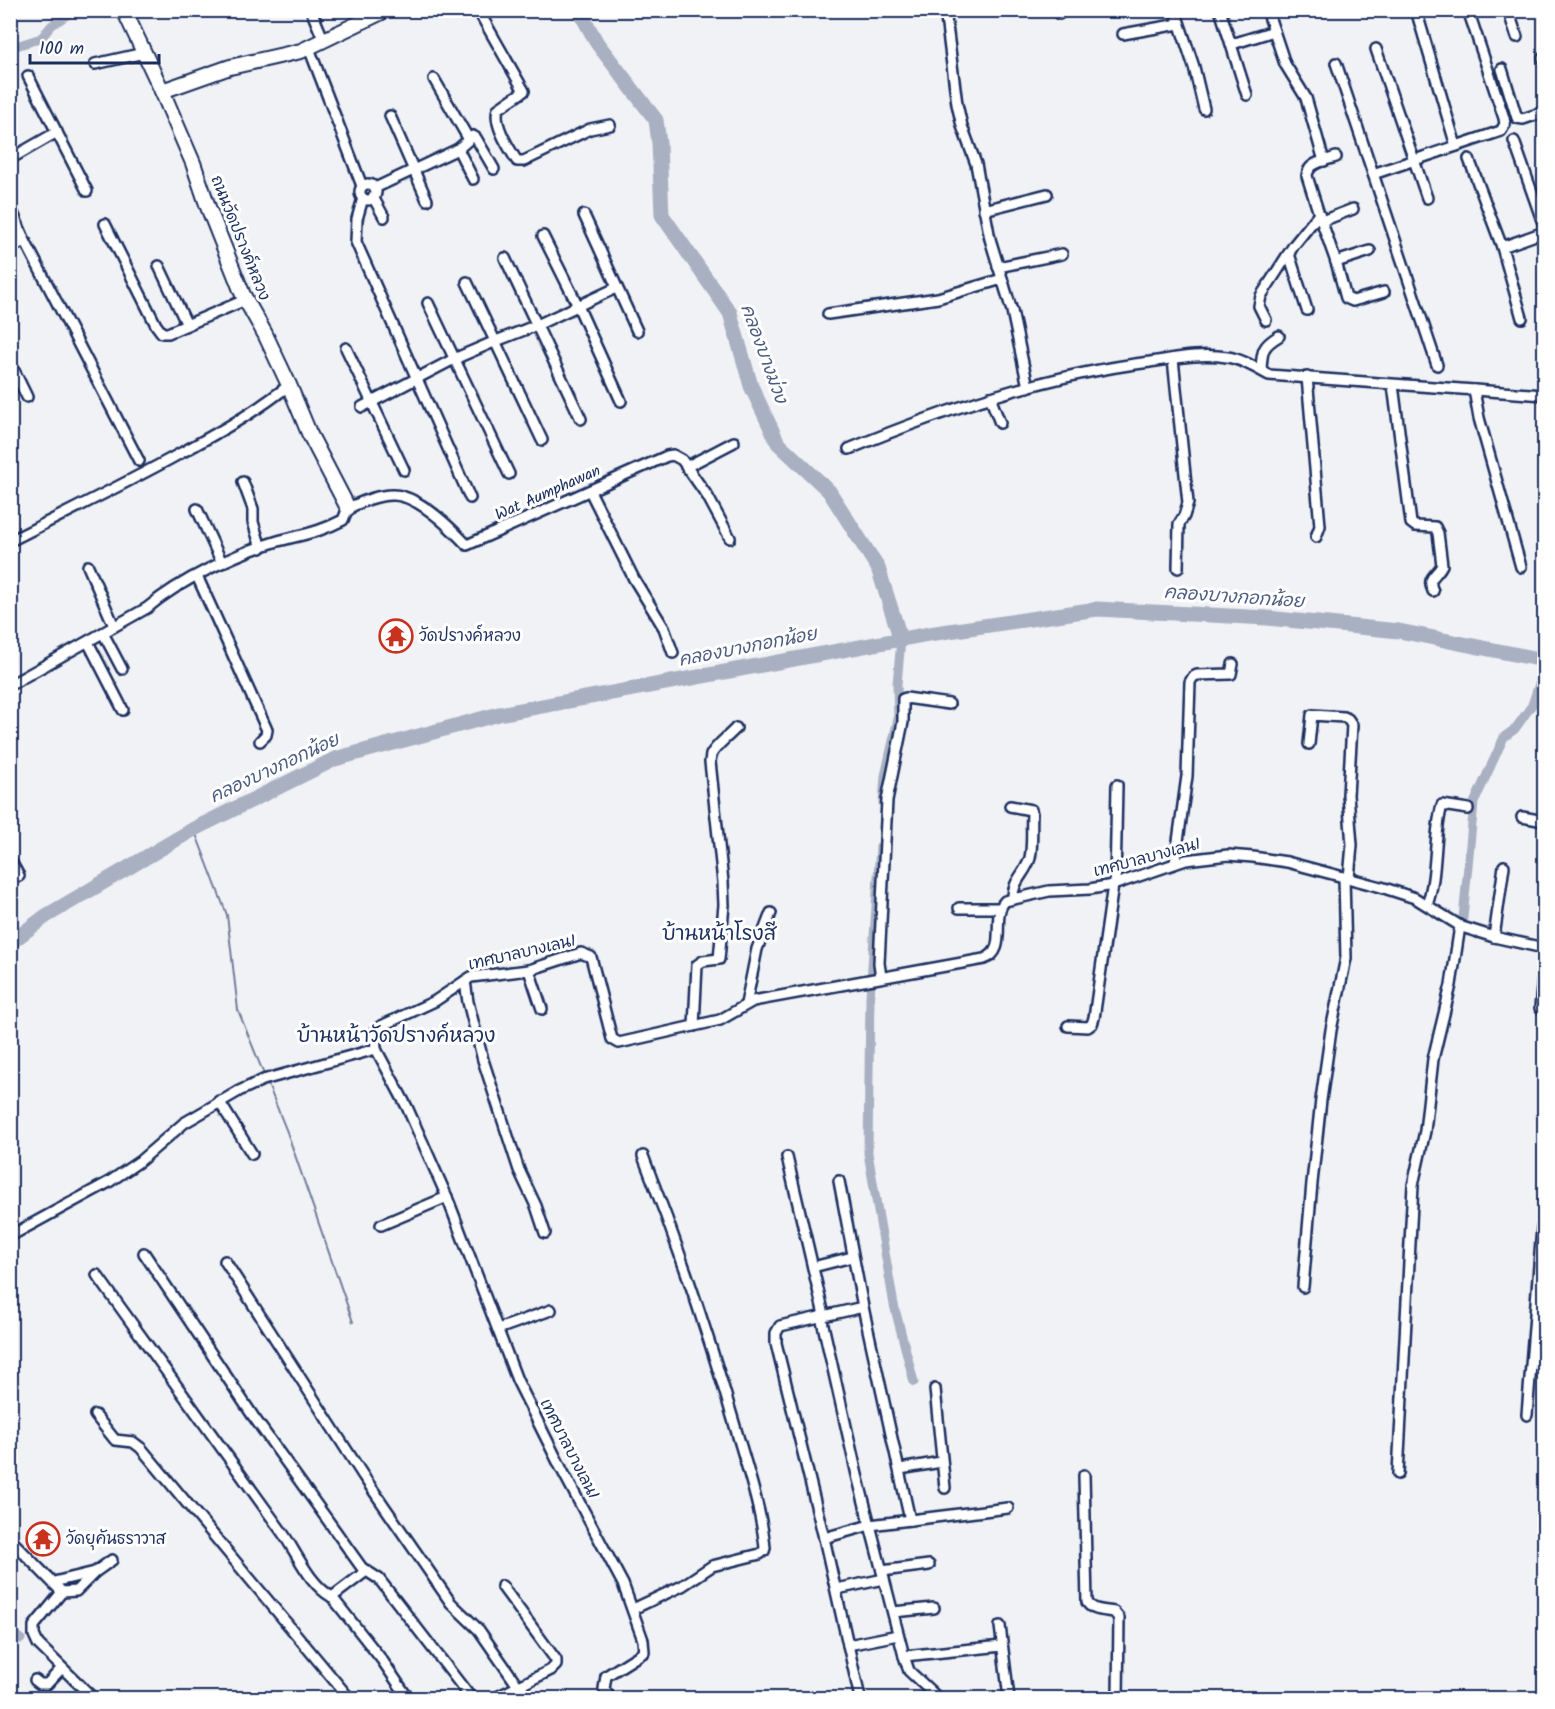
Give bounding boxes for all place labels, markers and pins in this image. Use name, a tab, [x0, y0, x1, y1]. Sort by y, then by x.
temple icon: วัดปรางค์หลวง	[378, 618, 414, 654]
place label: วัดปรางค์หลวง	[419, 624, 521, 649]
temple icon: วัดยุคันธราวาส	[25, 1521, 61, 1557]
place label: วัดยุคันธราวาส	[66, 1527, 167, 1552]

